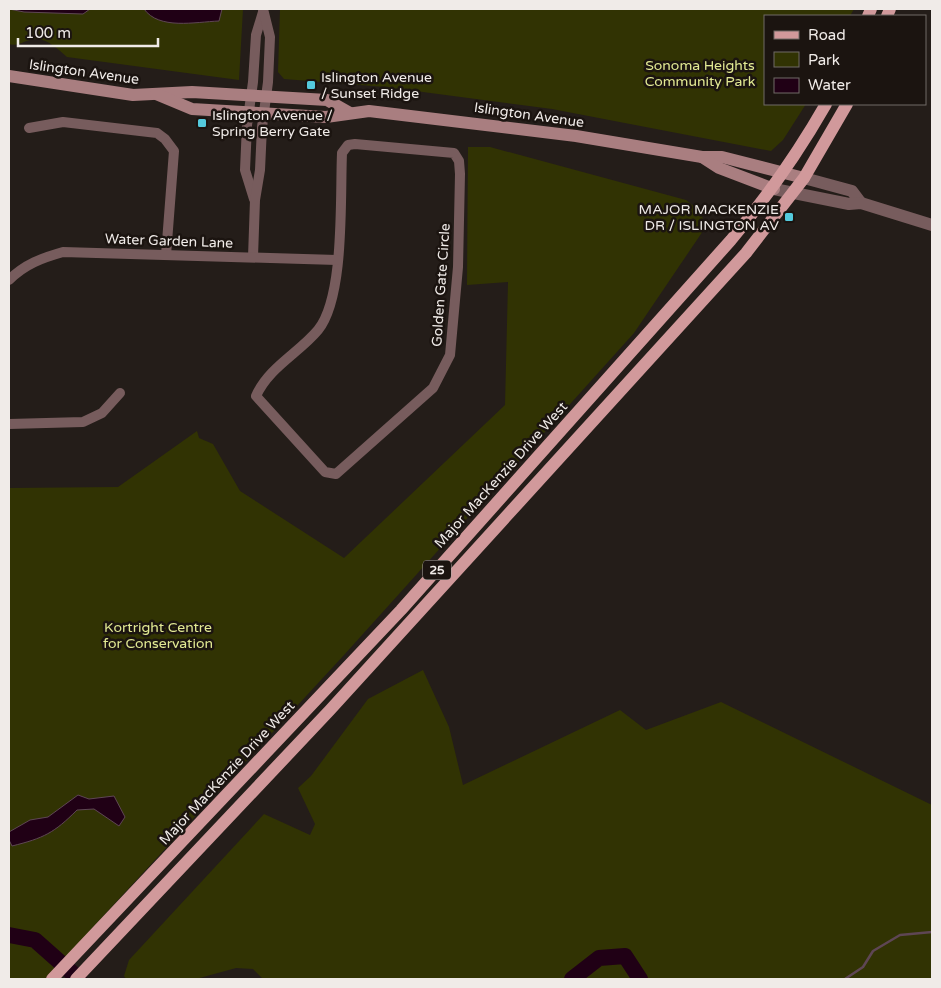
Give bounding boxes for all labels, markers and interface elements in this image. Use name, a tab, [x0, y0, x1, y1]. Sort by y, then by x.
scale bar	[18, 15, 158, 47]
legend	[764, 15, 926, 105]
text: 100 m	[25, 24, 71, 42]
text: Road	[808, 26, 846, 44]
text: Park	[808, 51, 840, 69]
street label: Islington Avenue	[28, 56, 140, 88]
park label: Sonoma Heights Community Park	[645, 57, 756, 90]
place label: Islington Avenue / Sunset Ridge	[321, 69, 432, 102]
text: Water	[808, 76, 851, 94]
marker: Islington Avenue / Sunset Ridge	[305, 79, 317, 91]
street label: Islington Avenue	[473, 99, 585, 131]
place label: Islington Avenue / Spring Berry Gate	[212, 107, 333, 140]
marker: Islington Avenue / Spring Berry Gate	[196, 117, 208, 129]
place label: MAJOR MACKENZIE DR / ISLINGTON AV	[639, 201, 779, 234]
marker: MAJOR MACKENZIE DR / ISLINGTON AV	[783, 211, 795, 223]
street label: Golden Gate Circle	[428, 223, 454, 347]
street label: Water Garden Lane	[105, 230, 234, 252]
street label: Major MacKenzie Drive West	[431, 398, 572, 552]
road number: 25	[423, 560, 451, 580]
park label: Kortright Centre for Conservation	[103, 619, 213, 652]
street label: Major MacKenzie Drive West	[156, 697, 299, 849]

